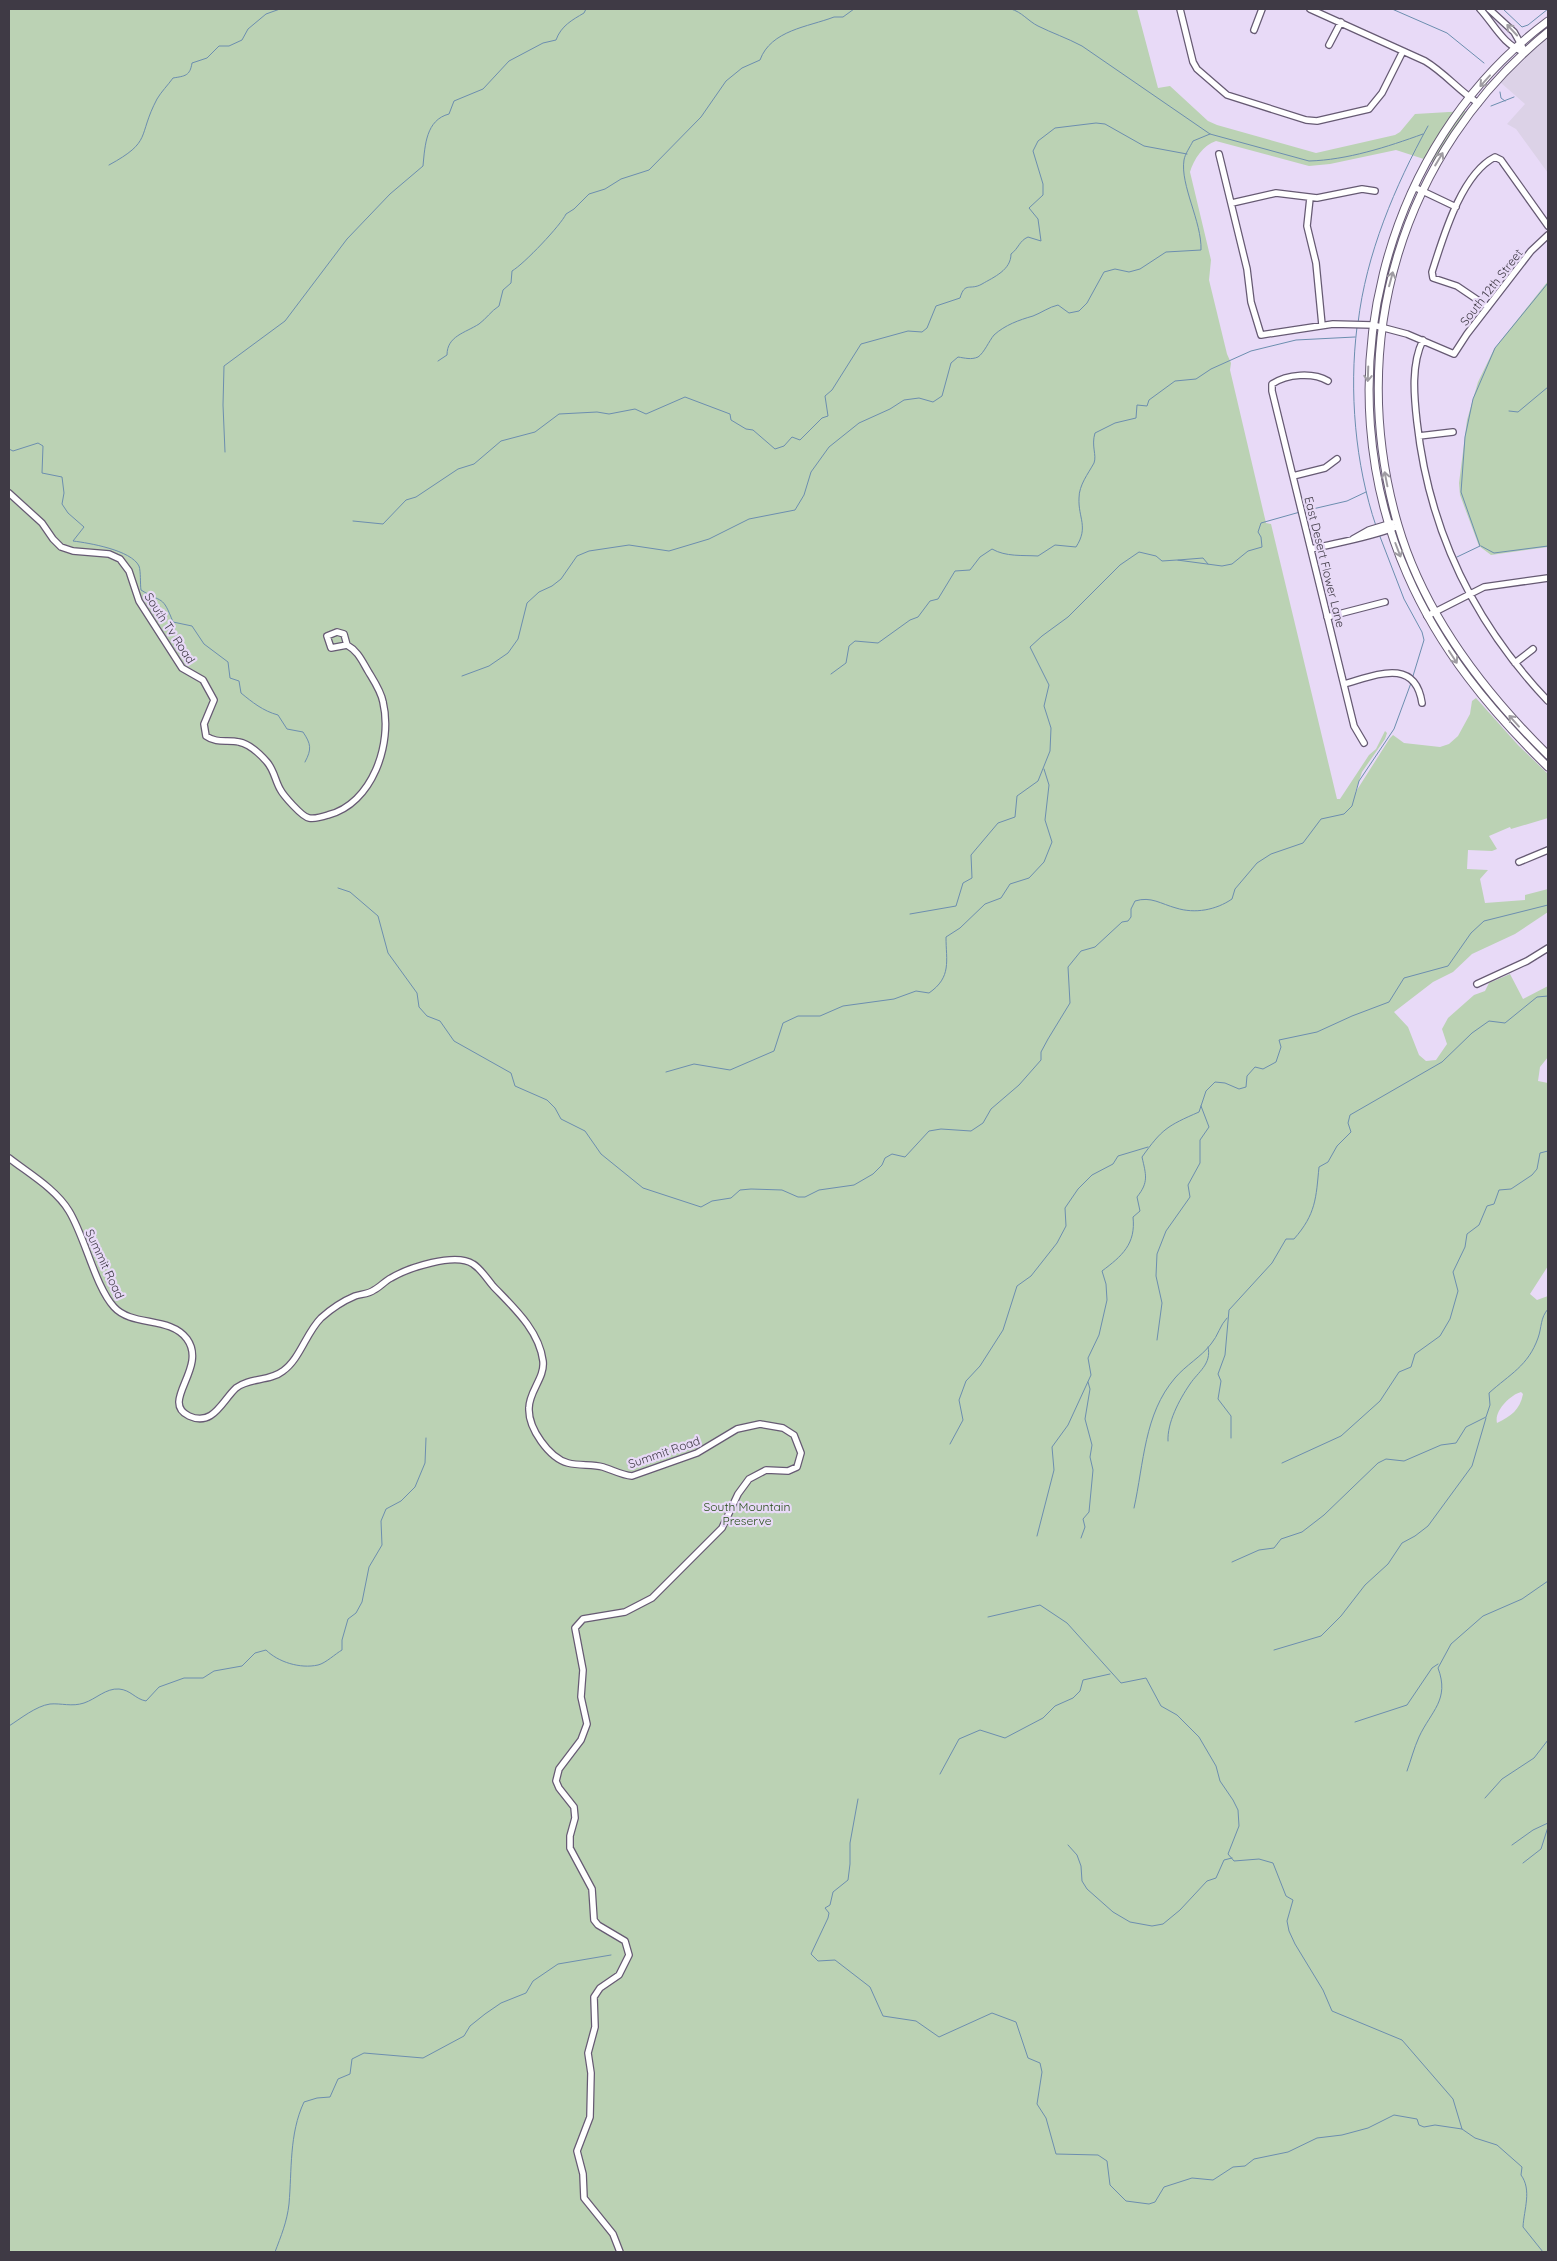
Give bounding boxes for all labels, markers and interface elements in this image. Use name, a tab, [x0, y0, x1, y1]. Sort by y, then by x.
one-way arrow	[1506, 24, 1518, 37]
one-way arrow	[1479, 74, 1491, 87]
one-way arrow	[1435, 153, 1445, 167]
street label: South 12th Street	[1456, 246, 1526, 328]
one-way arrow	[1386, 272, 1396, 288]
one-way arrow	[1364, 366, 1373, 382]
one-way arrow	[1381, 471, 1391, 487]
street label: East Desert Flower Lane	[1301, 495, 1349, 629]
one-way arrow	[1394, 542, 1403, 557]
street label: South Tv Road	[142, 590, 198, 666]
one-way arrow	[1448, 650, 1458, 664]
one-way arrow	[1508, 714, 1520, 727]
street label: Summit Road	[82, 1227, 128, 1301]
street label: Summit Road	[626, 1433, 702, 1471]
park label: South Mountain Preserve	[704, 1499, 790, 1528]

